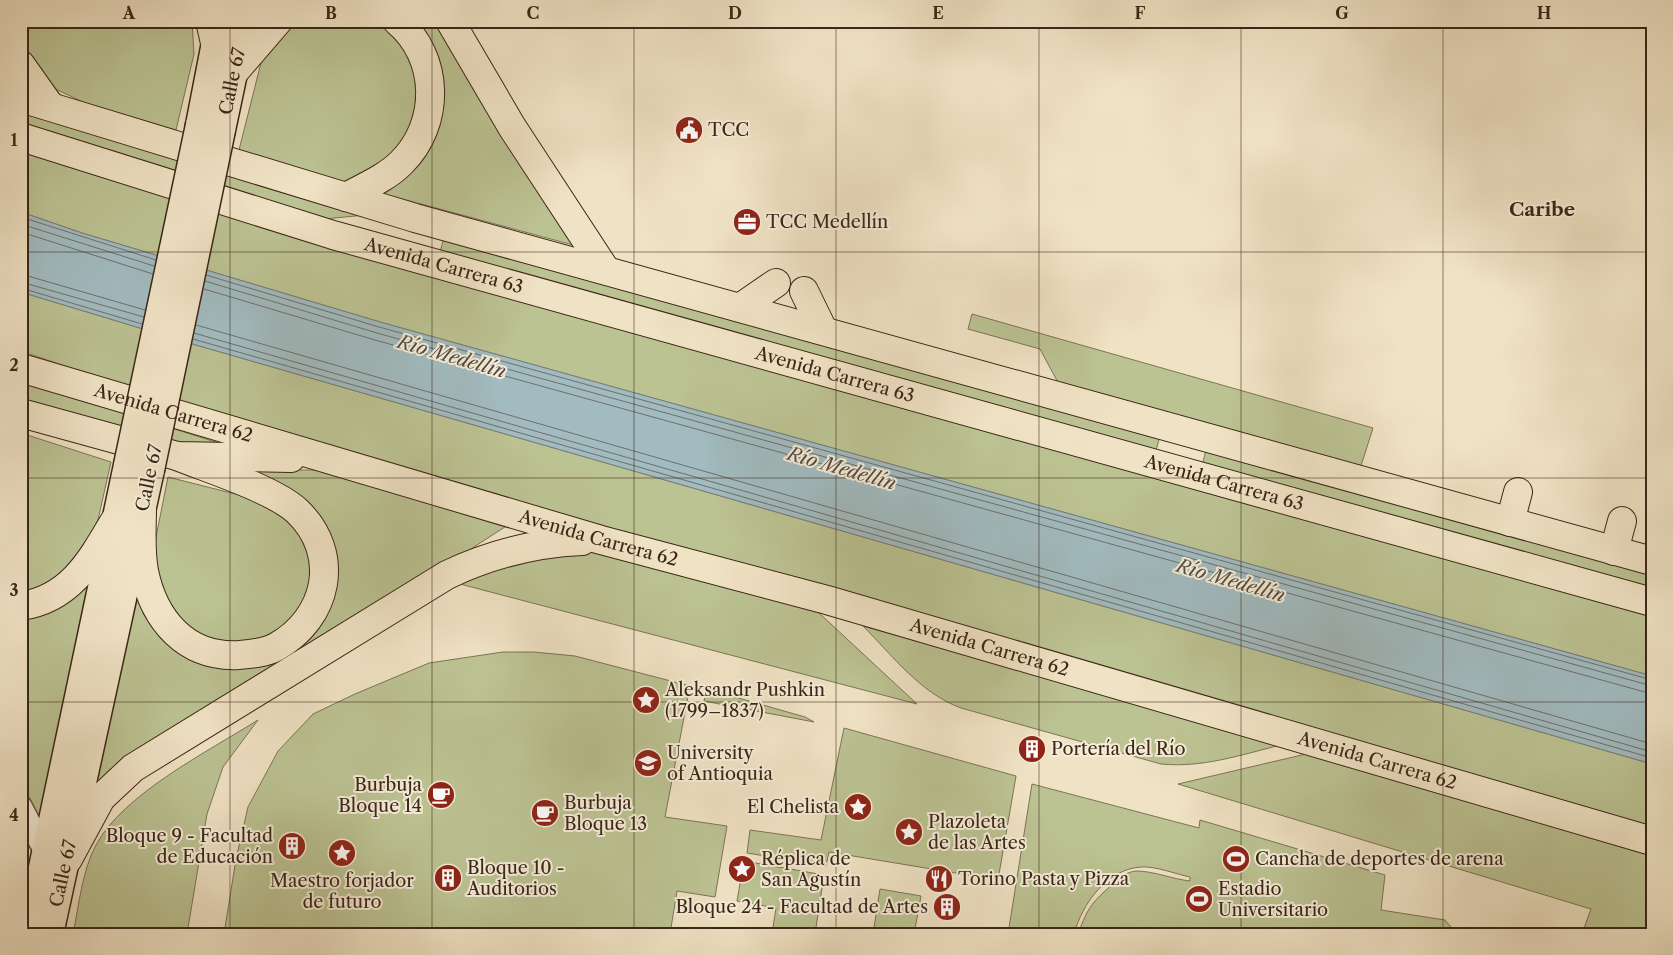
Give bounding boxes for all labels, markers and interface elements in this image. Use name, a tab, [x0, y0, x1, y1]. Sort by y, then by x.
text: A	[122, 3, 136, 23]
text: B	[325, 3, 337, 23]
text: C	[527, 3, 539, 23]
text: D	[728, 3, 742, 23]
text: E	[932, 3, 944, 23]
text: F	[1135, 3, 1146, 23]
text: G	[1335, 3, 1349, 23]
text: H	[1537, 3, 1551, 23]
street label: Calle 67	[215, 45, 250, 117]
public building icon: TCC	[674, 115, 704, 145]
place label: TCC	[708, 119, 749, 141]
text: 1	[10, 130, 18, 150]
district label: Caribe	[1509, 198, 1575, 221]
office icon: TCC Medellín	[732, 207, 762, 237]
place label: TCC Medellín	[766, 211, 888, 233]
street label: Avenida Carrera 63	[361, 233, 526, 298]
water label: Río Medellín	[393, 329, 509, 383]
street label: Avenida Carrera 63	[752, 342, 917, 407]
text: 2	[9, 355, 19, 375]
street label: Avenida Carrera 62	[91, 379, 255, 447]
water label: Río Medellín	[783, 441, 899, 495]
street label: Calle 67	[131, 442, 167, 514]
street label: Avenida Carrera 63	[1141, 450, 1306, 516]
street label: Avenida Carrera 62	[515, 505, 680, 571]
water label: Río Medellín	[1172, 553, 1288, 607]
text: 3	[9, 580, 19, 600]
street label: Avenida Carrera 62	[907, 614, 1071, 681]
place label: Aleksandr Pushkin (1799–1837)	[664, 679, 825, 722]
place icon: Aleksandr Pushkin (1799–1837)	[631, 685, 661, 715]
street label: Avenida Carrera 62	[1294, 727, 1459, 794]
building icon: Portería del Río	[1017, 734, 1047, 764]
place label: Portería del Río	[1051, 738, 1186, 760]
place label: University of Antioquia	[667, 742, 773, 785]
school or university icon: University of Antioquia	[633, 748, 663, 778]
place label: Burbuja Bloque 14	[338, 774, 422, 817]
cafe icon: Burbuja Bloque 14	[426, 780, 456, 810]
place label: Burbuja Bloque 13	[564, 792, 647, 835]
place icon: El Chelista	[843, 792, 873, 822]
place label: El Chelista	[747, 796, 839, 818]
cafe icon: Burbuja Bloque 13	[530, 798, 560, 828]
text: 4	[9, 805, 19, 825]
place label: Plazoleta de las Artes	[928, 811, 1026, 854]
place icon: Plazoleta de las Artes	[894, 817, 924, 847]
place label: Bloque 9 - Facultad de Educación	[106, 825, 273, 868]
building icon: Bloque 9 - Facultad de Educación	[277, 831, 307, 861]
street label: Calle 67	[45, 838, 81, 909]
place icon: Maestro forjador de futuro	[327, 838, 357, 868]
sports icon: Cancha de deportes de arena	[1221, 844, 1251, 874]
place label: Réplica de San Agustín	[761, 848, 861, 891]
place label: Cancha de deportes de arena	[1255, 848, 1504, 870]
place icon: Réplica de San Agustín	[727, 854, 757, 884]
place label: Bloque 10 - Auditorios	[466, 857, 565, 900]
building icon: Bloque 10 - Auditorios	[433, 863, 463, 893]
restaurant icon: Torino Pasta y Pizza	[924, 864, 954, 894]
place label: Torino Pasta y Pizza	[958, 868, 1130, 890]
place label: Maestro forjador de futuro	[270, 870, 414, 913]
place label: Estadio Universitario	[1218, 878, 1328, 921]
sports icon: Estadio Universitario	[1184, 884, 1214, 914]
building icon: Bloque 24 - Facultad de Artes	[932, 892, 962, 922]
place label: Bloque 24 - Facultad de Artes	[675, 896, 928, 918]

